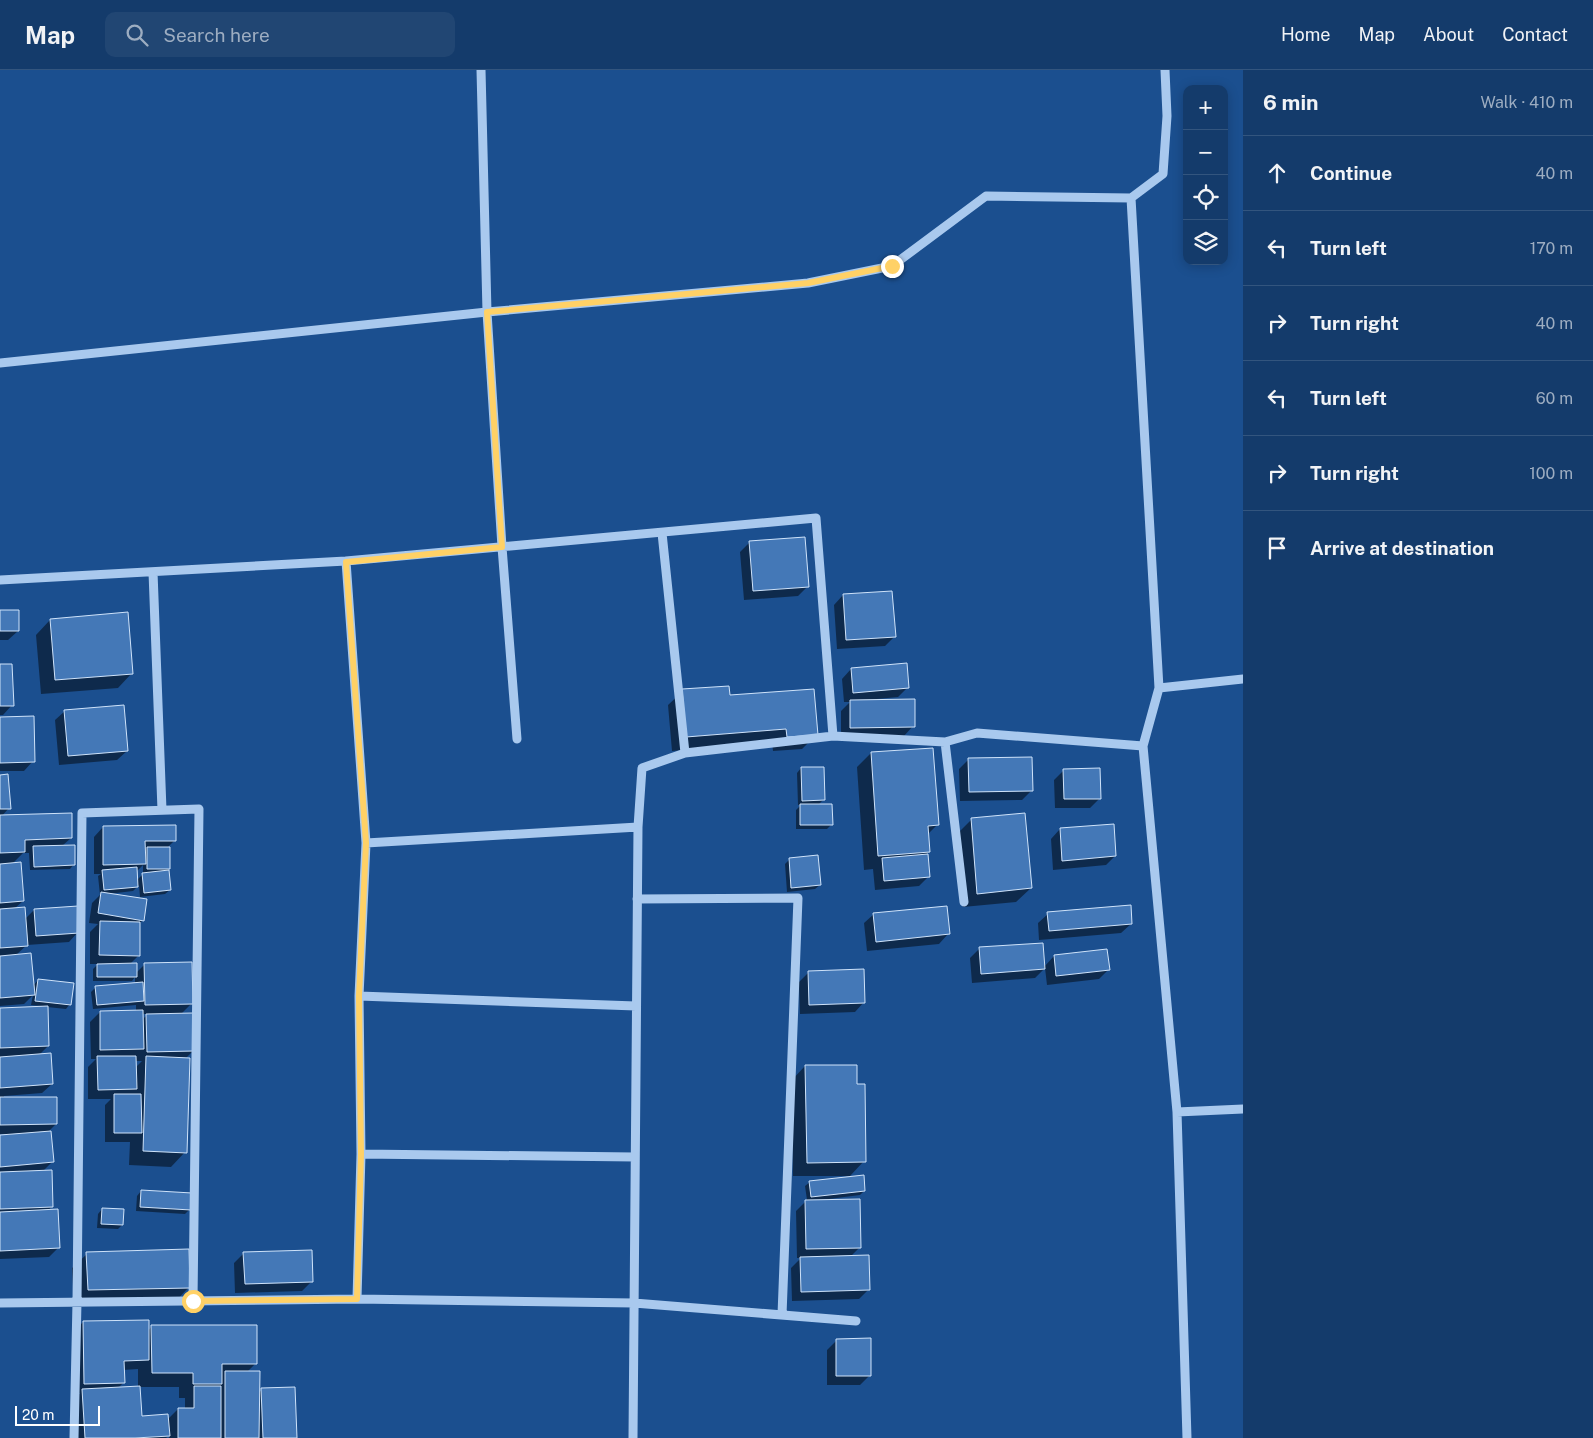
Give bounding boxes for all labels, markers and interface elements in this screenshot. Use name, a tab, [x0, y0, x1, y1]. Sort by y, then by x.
search box	[105, 12, 455, 57]
text: Map	[25, 21, 75, 49]
icon: search	[123, 21, 151, 49]
text: Search here	[163, 24, 270, 46]
text: Home	[1281, 24, 1331, 45]
text: Map	[1359, 24, 1395, 45]
text: About	[1423, 24, 1474, 45]
text: Contact	[1502, 24, 1568, 45]
map controls	[1183, 85, 1228, 265]
button: +	[1183, 85, 1228, 130]
text: 6 min	[1263, 90, 1319, 115]
text: Walk · 410 m	[1480, 93, 1573, 112]
button: −	[1183, 130, 1228, 175]
icon: ahead	[1263, 159, 1291, 187]
text: Continue	[1310, 162, 1392, 184]
text: 40 m	[1535, 164, 1573, 183]
button: locate	[1183, 175, 1228, 220]
button: layers	[1183, 220, 1228, 265]
icon: left	[1263, 234, 1291, 262]
text: Turn left	[1310, 237, 1387, 259]
text: 170 m	[1530, 239, 1573, 258]
route end	[881, 255, 904, 278]
icon: right	[1263, 309, 1291, 337]
text: Turn right	[1310, 312, 1399, 334]
text: 40 m	[1535, 314, 1573, 333]
icon: left	[1263, 384, 1291, 412]
text: Turn left	[1310, 387, 1387, 409]
text: 60 m	[1536, 389, 1573, 408]
icon: right	[1263, 459, 1291, 487]
text: Turn right	[1310, 462, 1399, 484]
text: 100 m	[1529, 464, 1573, 483]
icon: arrive	[1263, 534, 1291, 562]
text: Arrive at destination	[1310, 537, 1494, 559]
route start	[182, 1290, 205, 1313]
scale bar	[15, 1403, 100, 1426]
text: 20 m	[22, 1407, 54, 1423]

